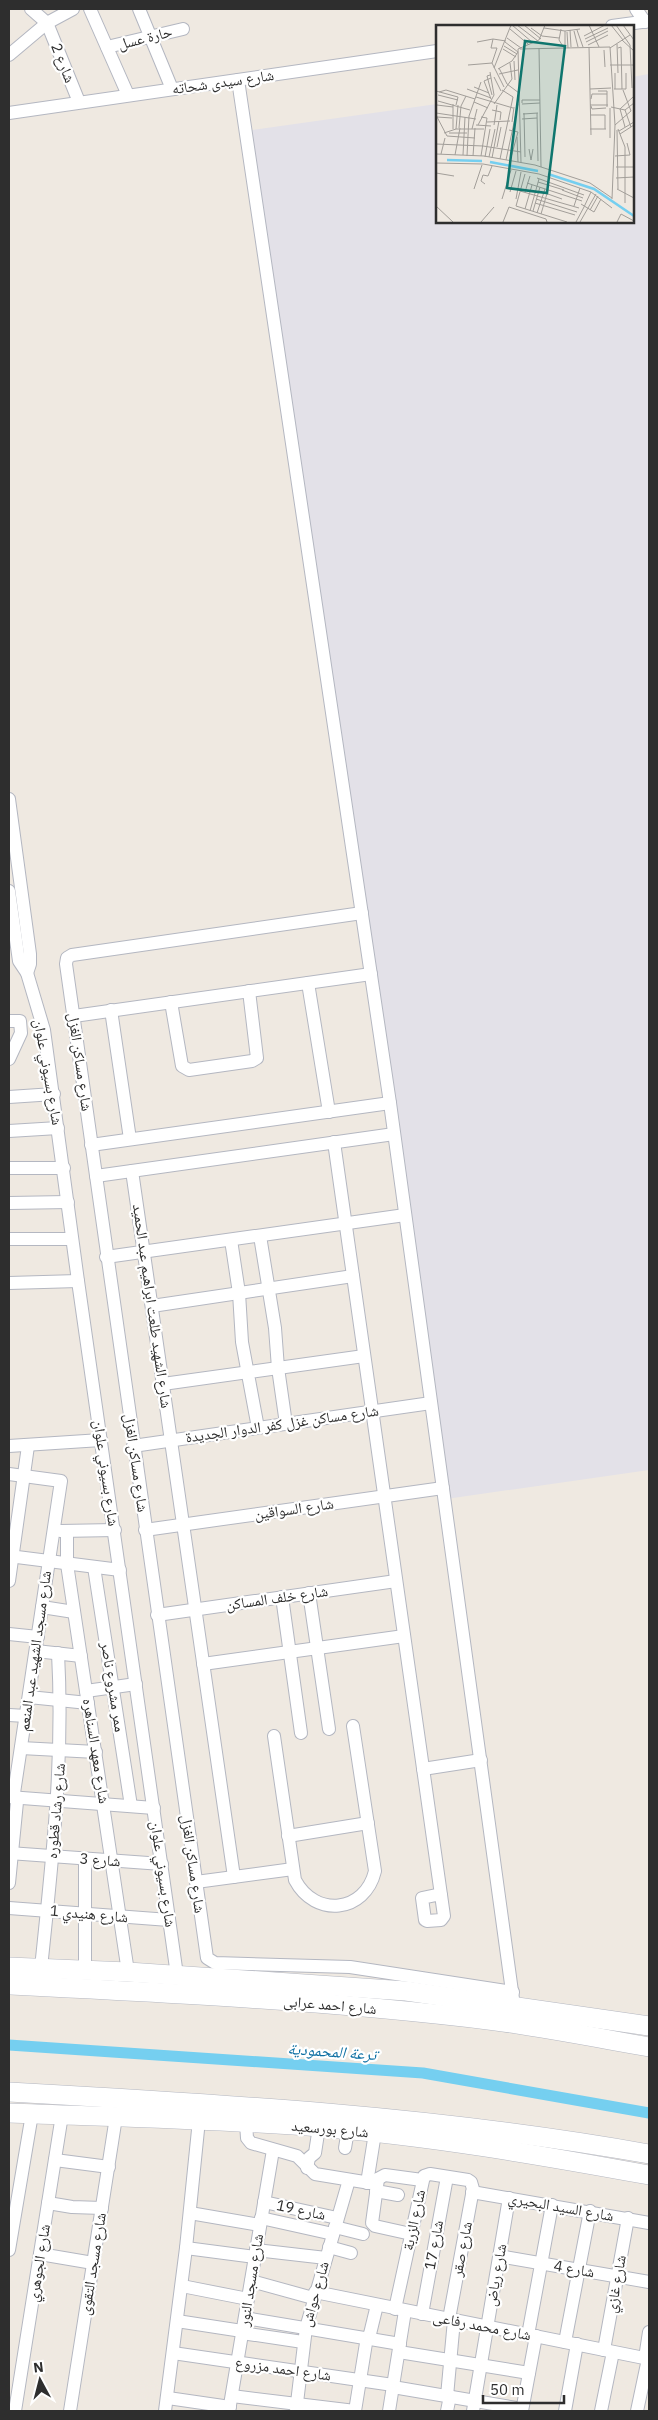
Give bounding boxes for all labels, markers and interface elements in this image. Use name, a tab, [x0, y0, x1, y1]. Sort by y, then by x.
street label: حارة عسل	[116, 22, 175, 54]
inset map	[436, 25, 633, 222]
street label: شارع 2	[46, 40, 80, 86]
street label: شارع سيدى شحاته	[171, 65, 275, 99]
street label: شارع مساكن الغزل	[63, 1012, 97, 1113]
street label: شارع بسيوني علوان	[27, 1017, 67, 1127]
street label: شارع الشهيد طلعت ابراهيم عبد الحميد	[128, 1203, 176, 1409]
street label: شارع مساكن غزل كفر الدوار الجديدة	[184, 1401, 380, 1447]
street label: شارع مساكن الغزل	[119, 1413, 153, 1514]
street label: شارع بسيوني علوان	[87, 1419, 123, 1528]
street label: شارع السواقين	[253, 1494, 335, 1524]
street label: شارع مسجد الشهيد عبد المنعم	[14, 1569, 56, 1733]
street label: شارع خلف المساكن	[225, 1581, 329, 1615]
street label: ممر مشروع ناصر	[96, 1640, 130, 1734]
street label: شارع معهد السناهره	[78, 1697, 114, 1805]
street label: شارع رشاد قطوره	[42, 1762, 70, 1860]
street label: شارع مساكن الغزل	[176, 1814, 210, 1915]
street label: شارع بسيوني علوان	[144, 1820, 180, 1929]
street label: شارع 3	[79, 1849, 121, 1871]
street label: شارع هنيدي 1	[49, 1901, 129, 1929]
street label: شارع احمد عرابى	[282, 1991, 378, 2019]
water label: ترعة المحمودية	[287, 2038, 380, 2064]
street label: شارع بورسعيد	[290, 2116, 370, 2142]
street label: شارع الزربة	[398, 2188, 430, 2252]
street label: شارع السيد البحيري	[506, 2188, 615, 2228]
street label: شارع 19	[274, 2195, 328, 2225]
street label: شارع مسجد التقوى	[75, 2211, 111, 2317]
street label: شارع 17	[420, 2218, 448, 2271]
street label: شارع صقر	[447, 2220, 477, 2279]
street label: شارع الجوهري	[23, 2222, 57, 2304]
street label: شارع مسجد النور	[234, 2232, 268, 2329]
street label: شارع رياض	[481, 2242, 511, 2308]
street label: شارع غازي	[601, 2253, 633, 2315]
street label: شارع 4	[552, 2256, 596, 2282]
street label: شارع حواش	[296, 2259, 334, 2329]
street label: شارع محمد رفاعى	[431, 2307, 533, 2345]
street label: شارع احمد مزروع	[234, 2352, 332, 2386]
north arrow	[15, 2355, 65, 2405]
text: N	[32, 2358, 45, 2377]
scale bar	[483, 2372, 564, 2404]
text: 50 m	[490, 2380, 525, 2399]

